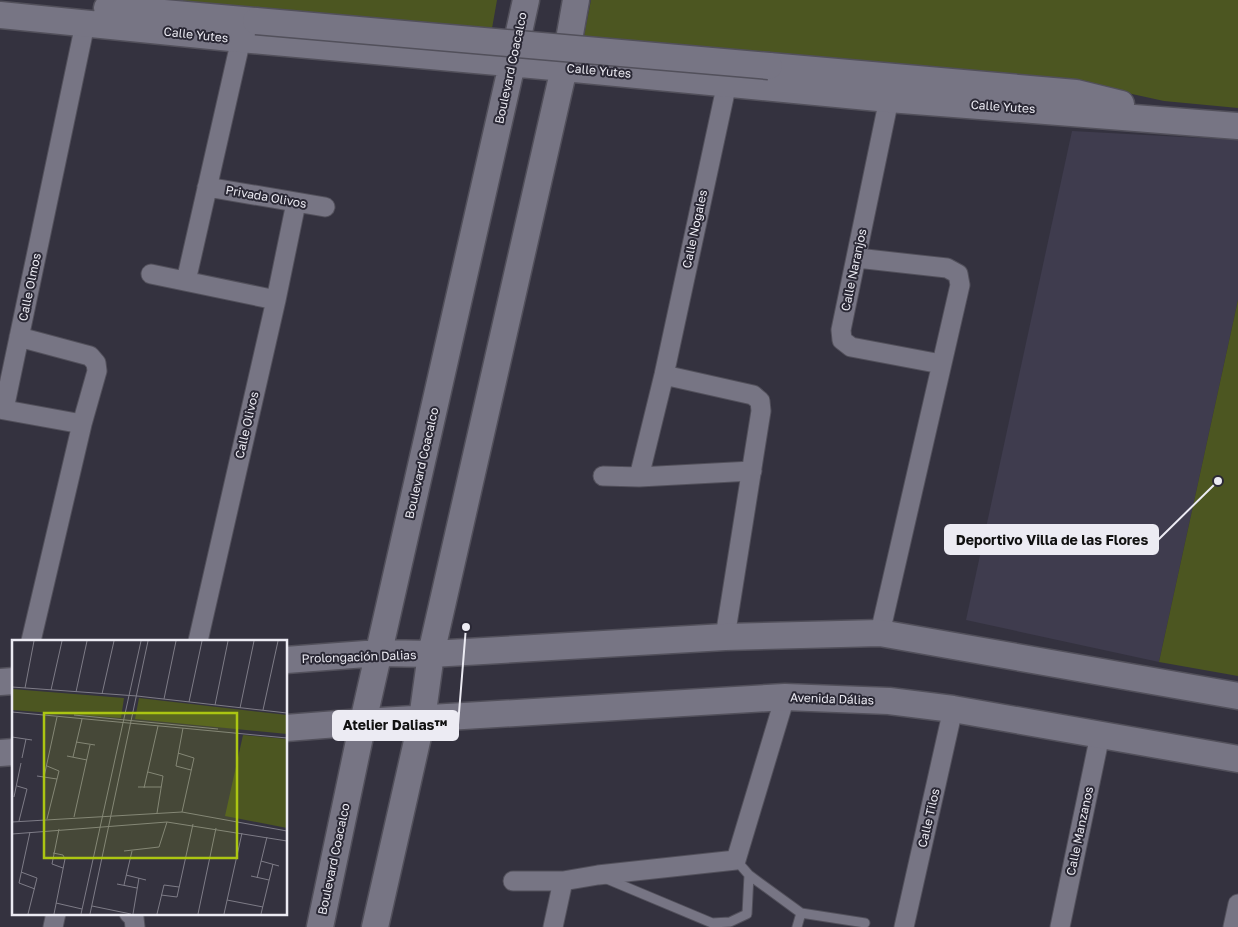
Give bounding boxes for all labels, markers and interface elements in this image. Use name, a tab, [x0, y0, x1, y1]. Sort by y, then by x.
street label: Boulevard Coacalco	[491, 11, 530, 125]
street label: Calle Yutes	[163, 24, 229, 45]
street label: Calle Yutes	[566, 60, 632, 81]
street label: Calle Yutes	[970, 97, 1036, 116]
street label: Privada Olivos	[224, 182, 308, 211]
street label: Calle Nogales	[679, 188, 710, 270]
street label: Calle Naranjos	[837, 227, 870, 312]
street label: Calle Olmos	[15, 251, 44, 322]
street label: Calle Olivos	[232, 390, 262, 460]
street label: Boulevard Coacalco	[401, 406, 442, 520]
callout: Deportivo Villa de las Flores	[945, 525, 1158, 554]
text: Deportivo Villa de las Flores	[956, 531, 1148, 548]
inset map	[12, 640, 288, 914]
street label: Prolongación Dalias	[301, 647, 417, 666]
street label: Avenida Dálias	[790, 690, 874, 707]
callout: Atelier Dalias™	[333, 711, 458, 740]
text: Atelier Dalias™	[343, 716, 447, 733]
street label: Calle Manzanos	[1063, 785, 1096, 877]
street label: Calle Tilos	[914, 787, 943, 849]
street label: Boulevard Coacalco	[314, 802, 353, 916]

